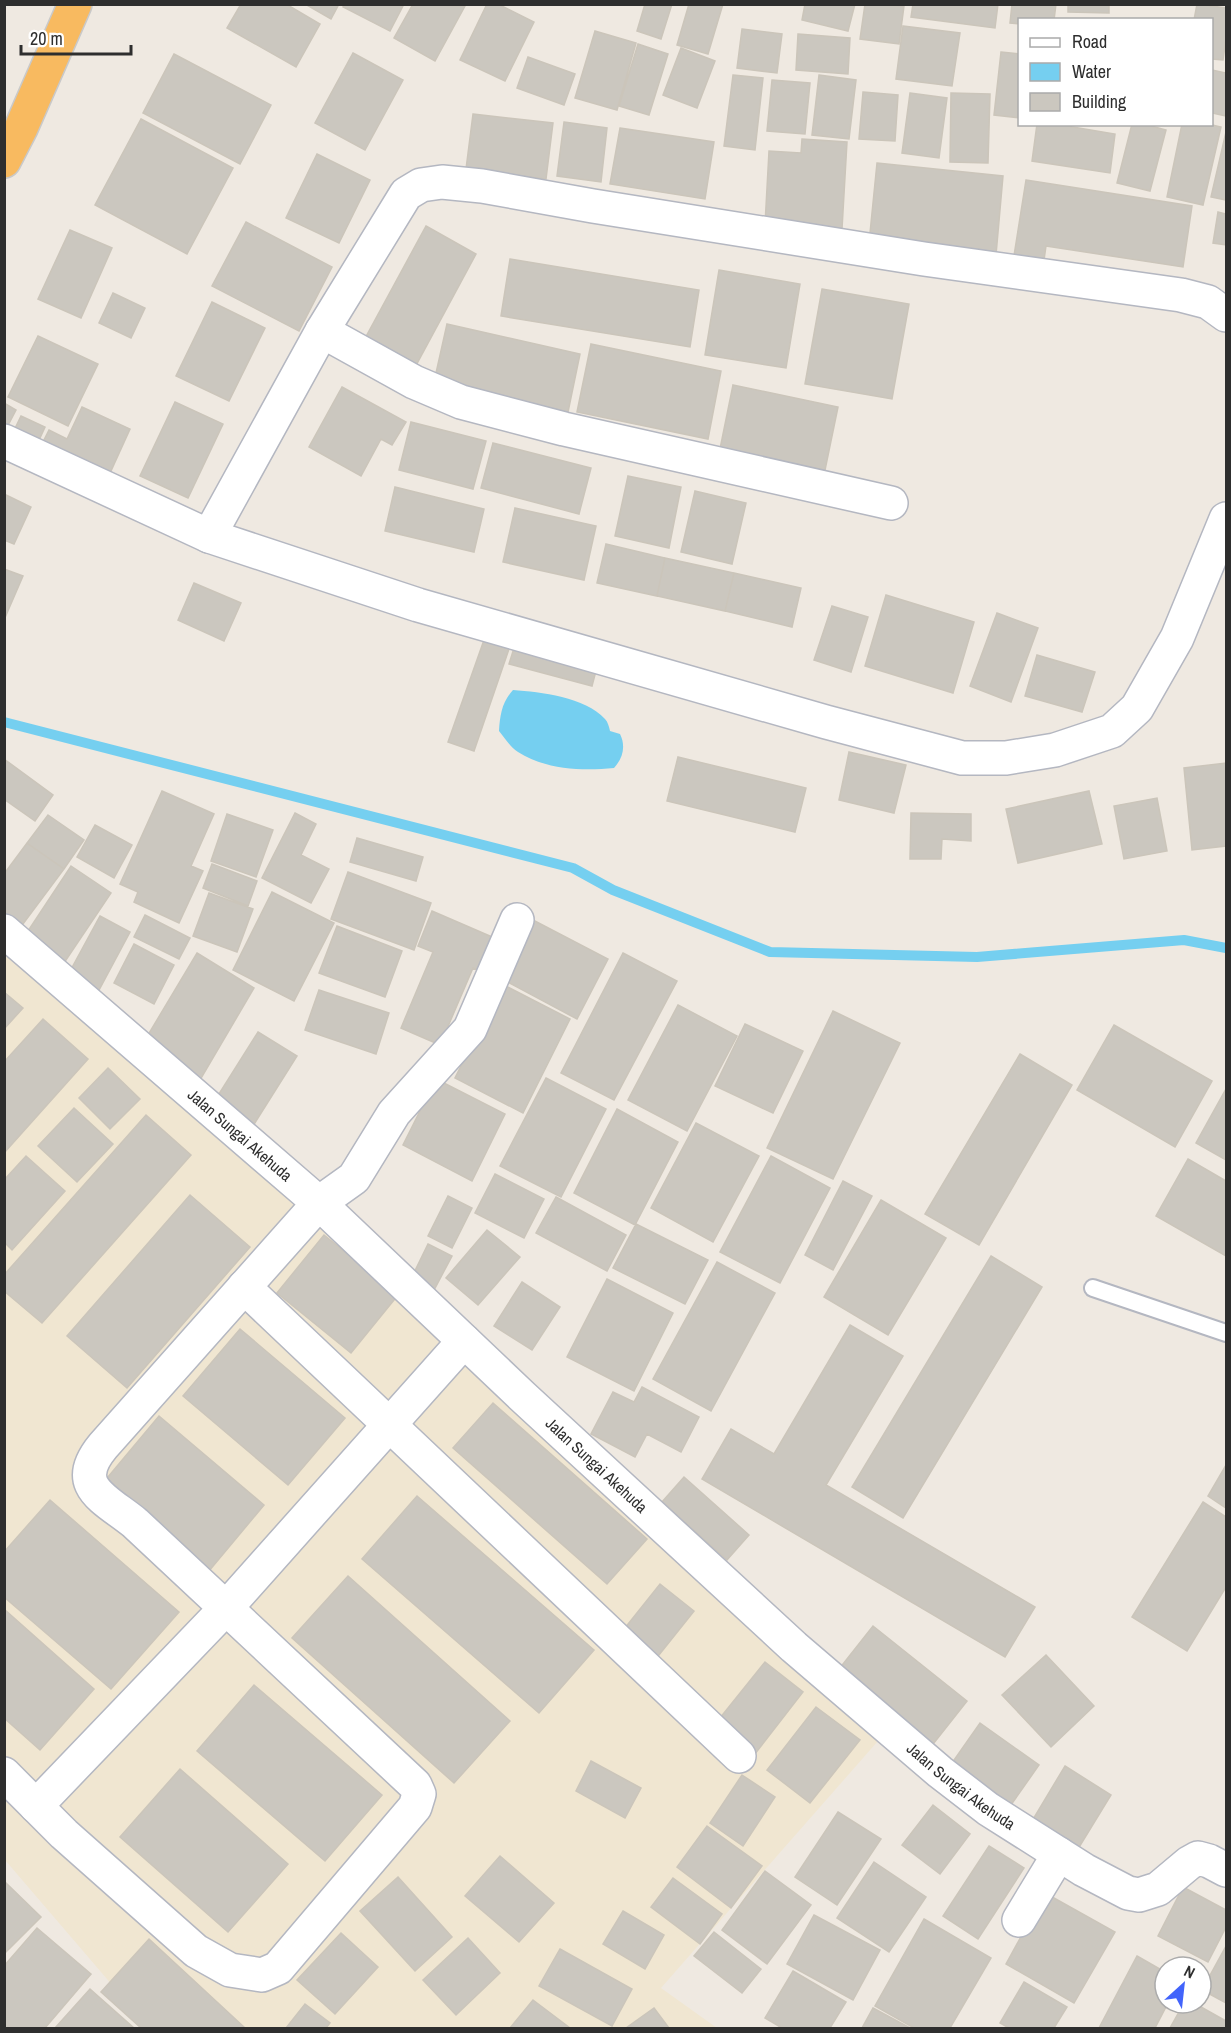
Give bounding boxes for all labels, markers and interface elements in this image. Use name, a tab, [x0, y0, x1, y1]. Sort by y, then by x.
scale bar	[21, 18, 130, 56]
legend	[1018, 18, 1213, 126]
text: 20 m	[30, 26, 63, 51]
text: Road	[1072, 29, 1107, 54]
text: Water	[1072, 59, 1111, 84]
text: Building	[1072, 89, 1127, 114]
street label: Jalan Sungai Akehuda	[183, 1084, 298, 1187]
street label: Jalan Sungai Akehuda	[541, 1412, 653, 1518]
street label: Jalan Sungai Akehuda	[902, 1737, 1020, 1835]
north arrow	[1153, 1955, 1213, 2015]
text: N	[1181, 1960, 1199, 1984]

